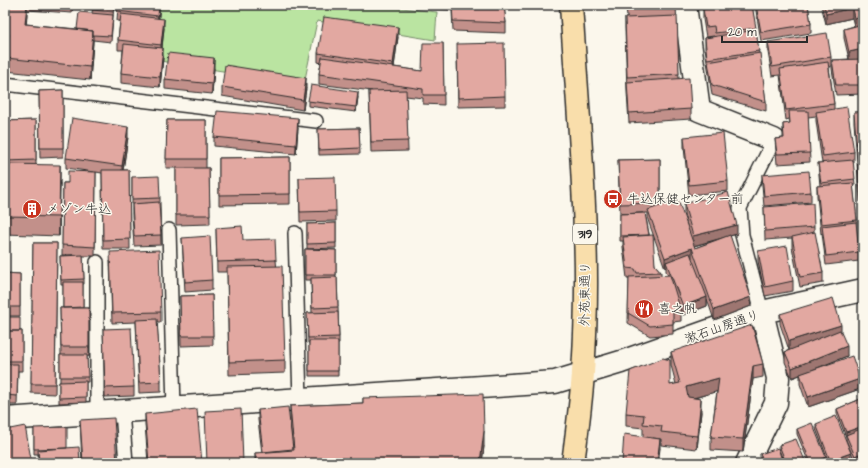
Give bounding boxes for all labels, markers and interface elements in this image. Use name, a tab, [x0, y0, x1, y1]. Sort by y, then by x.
scale bar	[722, 18, 807, 44]
text: 20 m	[728, 24, 757, 41]
bus stop icon: 牛込保健センター前	[602, 188, 624, 210]
place label: 牛込保健センター前	[627, 190, 743, 208]
building icon: メゾン牛込	[21, 198, 43, 220]
place label: メゾン牛込	[46, 200, 111, 218]
road number: 319	[573, 224, 597, 244]
street label: 外苑東通り	[575, 261, 595, 327]
restaurant icon: 喜之帆	[633, 298, 655, 320]
place label: 喜之帆	[658, 300, 697, 318]
street label: 漱石山房通り	[682, 306, 762, 348]

